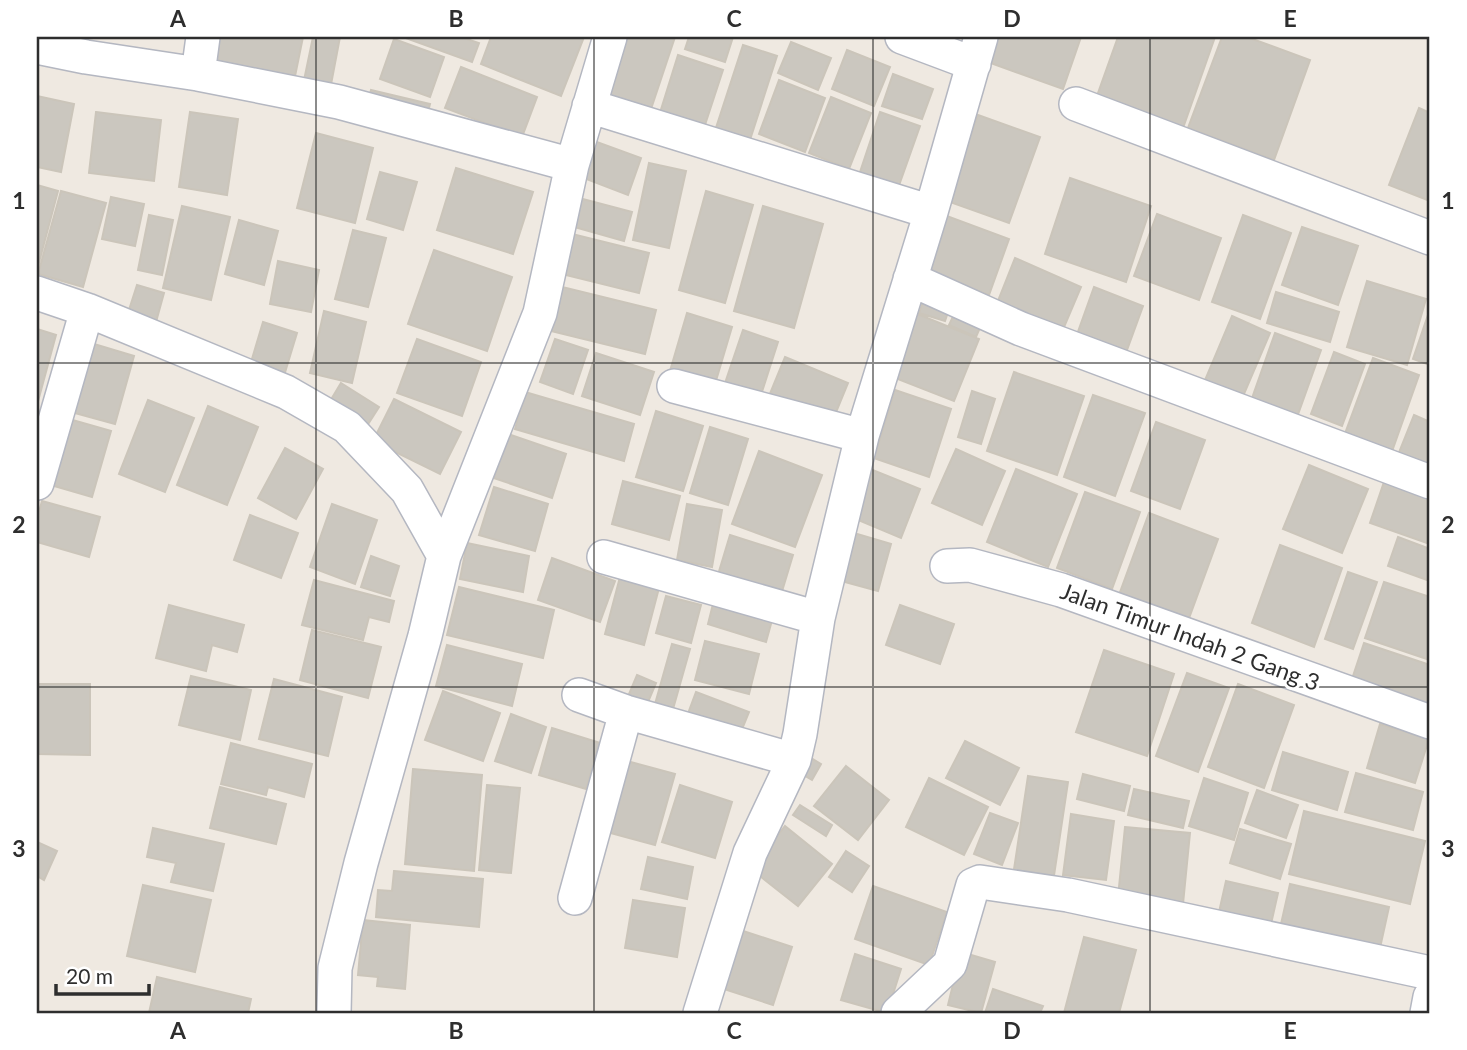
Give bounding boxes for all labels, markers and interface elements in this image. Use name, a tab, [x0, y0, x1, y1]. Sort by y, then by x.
text: A	[169, 4, 187, 32]
text: B	[448, 4, 464, 32]
text: C	[726, 4, 742, 32]
text: D	[1003, 4, 1021, 32]
text: E	[1283, 4, 1297, 32]
text: 1	[12, 186, 26, 214]
text: 1	[1441, 186, 1455, 214]
text: 2	[12, 510, 26, 538]
text: 2	[1441, 510, 1455, 538]
street label: Jalan Timur Indah 2 Gang 3	[1057, 576, 1324, 696]
text: 3	[12, 834, 26, 862]
text: 3	[1441, 834, 1455, 862]
scale bar	[56, 952, 149, 996]
text: 20 m	[66, 963, 113, 988]
text: A	[169, 1016, 187, 1044]
text: B	[448, 1016, 464, 1044]
text: C	[726, 1016, 742, 1044]
text: D	[1003, 1016, 1021, 1044]
text: E	[1283, 1016, 1297, 1044]

